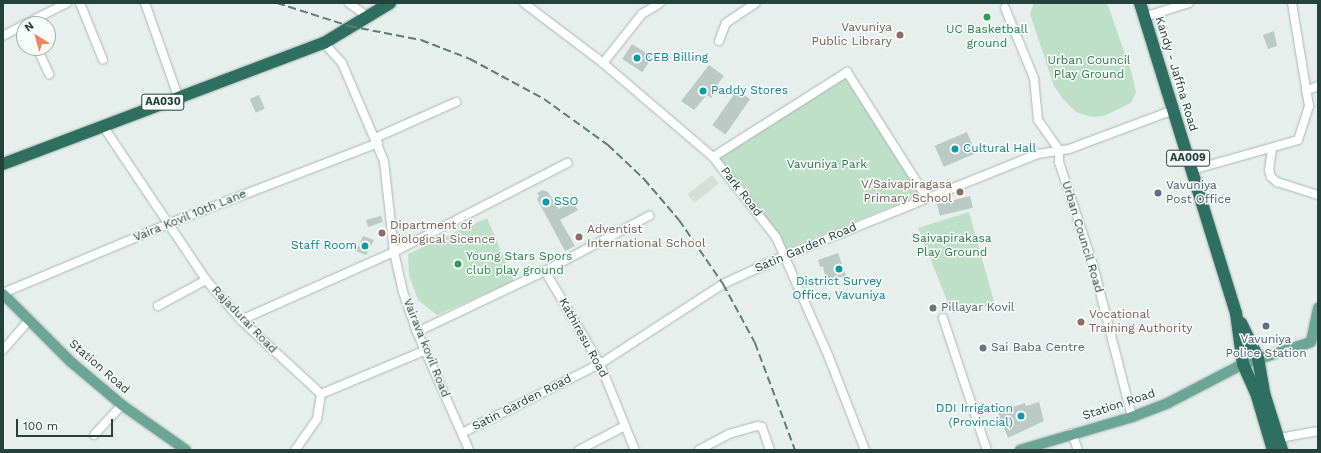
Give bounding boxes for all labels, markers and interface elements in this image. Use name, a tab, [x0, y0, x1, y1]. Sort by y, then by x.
marker: UC Basketball ground	[982, 12, 992, 22]
street label: Kandy - Jaffna Road	[1152, 14, 1200, 134]
north arrow	[16, 16, 56, 56]
text: N	[22, 19, 36, 34]
place label: Vavuniya Public Library	[812, 21, 892, 49]
place label: UC Basketball ground	[946, 23, 1028, 51]
marker: Vavuniya Public Library	[895, 30, 905, 40]
place label: CEB Billing	[645, 51, 708, 65]
marker: CEB Billing	[632, 53, 642, 63]
park label: Urban Council Play Ground	[1047, 54, 1131, 82]
place label: Paddy Stores	[711, 84, 788, 98]
marker: Paddy Stores	[698, 86, 708, 96]
road number: AA030	[141, 93, 185, 111]
place label: Cultural Hall	[963, 142, 1037, 156]
marker: Cultural Hall	[950, 144, 960, 154]
road number: AA009	[1166, 149, 1210, 167]
park label: Vavuniya Park	[787, 158, 867, 172]
street label: Park Road	[717, 164, 765, 220]
place label: V/Saivapiragasa Primary School	[861, 178, 952, 206]
street label: Urban Council Road	[1058, 179, 1106, 295]
place label: Vavuniya Post Office	[1166, 179, 1231, 207]
street label: Vaira Kovil 10th Lane	[131, 187, 249, 245]
marker: V/Saivapiragasa Primary School	[955, 187, 965, 197]
marker: Vavuniya Post Office	[1153, 188, 1163, 198]
place label: SSO	[554, 195, 578, 209]
marker: SSO	[541, 197, 551, 207]
place label: Dipartment of Biological Sicence	[390, 219, 495, 247]
street label: Satin Garden Road	[753, 220, 859, 276]
place label: Adventist International School	[587, 223, 706, 251]
marker: Dipartment of Biological Sicence	[377, 228, 387, 238]
marker: Adventist International School	[574, 232, 584, 242]
park label: Saivapirakasa Play Ground	[912, 232, 992, 260]
place label: Staff Room	[290, 239, 357, 253]
marker: Staff Room	[360, 241, 370, 251]
place label: Young Stars Spors club play ground	[466, 250, 572, 278]
marker: Young Stars Spors club play ground	[453, 259, 463, 269]
marker: District Survey Office, Vavuniya	[834, 264, 844, 274]
place label: District Survey Office, Vavuniya	[792, 275, 886, 303]
street label: Rajadurai Road	[208, 283, 280, 357]
street label: Vairava kovil Road	[400, 296, 452, 400]
street label: Kathiresu Road	[555, 296, 611, 380]
place label: Pillayar Kovil	[941, 301, 1015, 315]
marker: Pillayar Kovil	[928, 303, 938, 313]
place label: Vocational Training Authority	[1089, 308, 1193, 336]
marker: Vocational Training Authority	[1076, 317, 1086, 327]
marker: Vavuniya Police Station	[1261, 321, 1271, 331]
place label: Vavuniya Police Station	[1225, 333, 1307, 361]
street label: Station Road	[66, 337, 132, 397]
place label: Sai Baba Centre	[991, 341, 1085, 355]
marker: Sai Baba Centre	[978, 343, 988, 353]
street label: Satin Garden Road	[470, 372, 574, 434]
street label: Station Road	[1081, 386, 1157, 424]
place label: DDI Irrigation (Provincial)	[936, 402, 1013, 430]
scale bar	[18, 411, 115, 437]
marker: DDI Irrigation (Provincial)	[1016, 411, 1026, 421]
text: 100 m	[23, 419, 58, 433]

